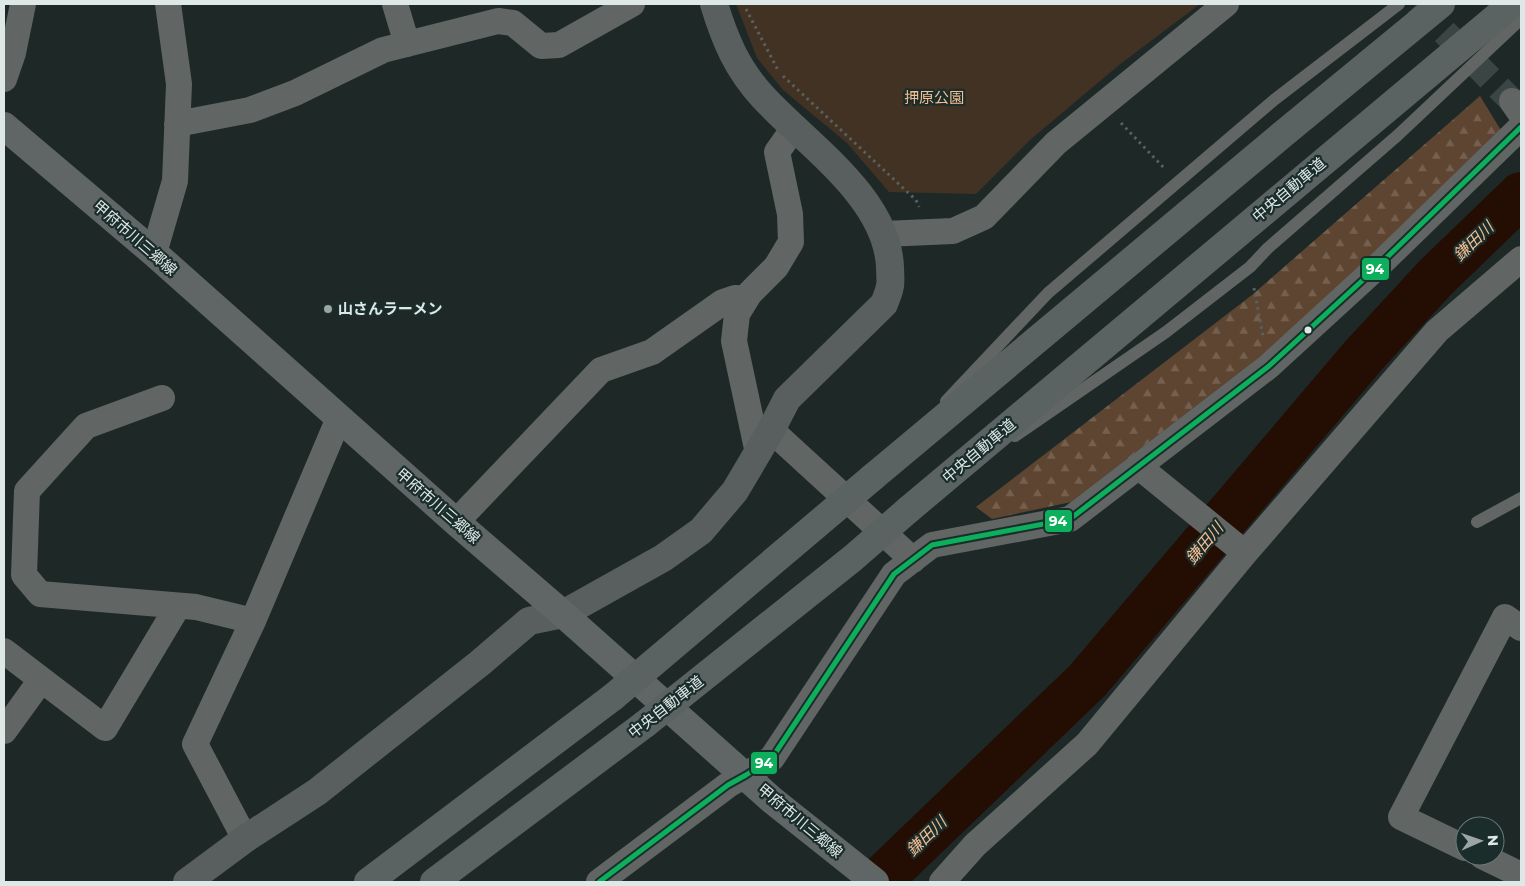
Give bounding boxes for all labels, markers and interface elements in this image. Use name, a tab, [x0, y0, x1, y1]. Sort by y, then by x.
park label: 押原公園	[904, 88, 964, 107]
street label: 中央自動車道	[1248, 153, 1329, 226]
street label: 甲府市川三郷線	[89, 196, 181, 279]
water label: 鎌田川	[1449, 216, 1499, 265]
line badge: 94	[1361, 257, 1390, 281]
text: 94	[1366, 260, 1385, 278]
place label: 山さんラーメン	[338, 299, 442, 318]
marker: 山さんラーメン	[322, 303, 334, 315]
unlabelled marker	[1303, 325, 1313, 335]
street label: 中央自動車道	[938, 414, 1019, 487]
street label: 甲府市川三郷線	[392, 464, 484, 547]
line badge: 94	[1044, 509, 1073, 533]
text: 94	[1049, 512, 1068, 530]
water label: 鎌田川	[1182, 517, 1228, 568]
street label: 中央自動車道	[624, 671, 707, 742]
line badge: 94	[750, 751, 778, 775]
text: 94	[755, 754, 774, 772]
street label: 甲府市川三郷線	[754, 780, 847, 862]
water label: 鎌田川	[902, 811, 952, 860]
north arrow	[1455, 816, 1505, 866]
text: N	[1484, 835, 1502, 847]

